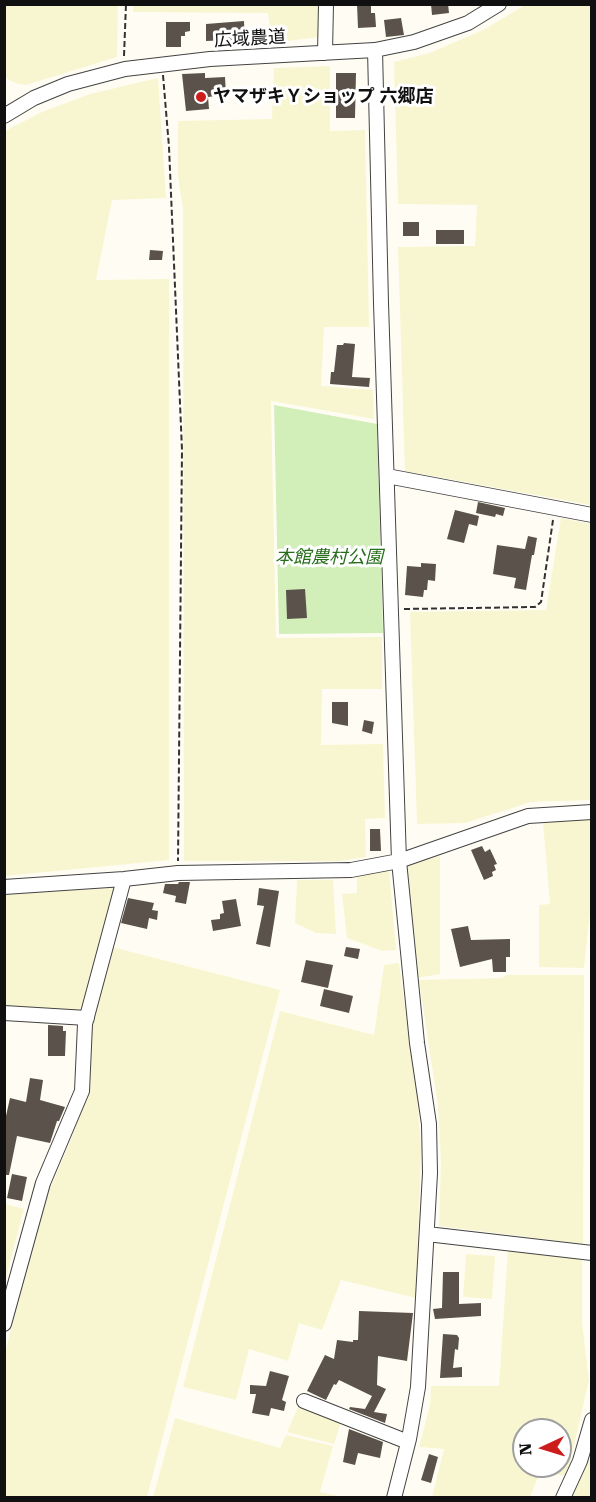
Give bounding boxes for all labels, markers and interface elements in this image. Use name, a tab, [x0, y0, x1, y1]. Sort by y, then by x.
street label: 広域農道	[213, 26, 287, 52]
place label: ヤマザキＹショップ 六郷店	[213, 86, 434, 108]
marker: ヤマザキＹショップ 六郷店	[194, 90, 208, 104]
park label: 本館農村公園	[275, 547, 383, 569]
north arrow	[512, 1418, 572, 1478]
text: N	[516, 1442, 535, 1456]

